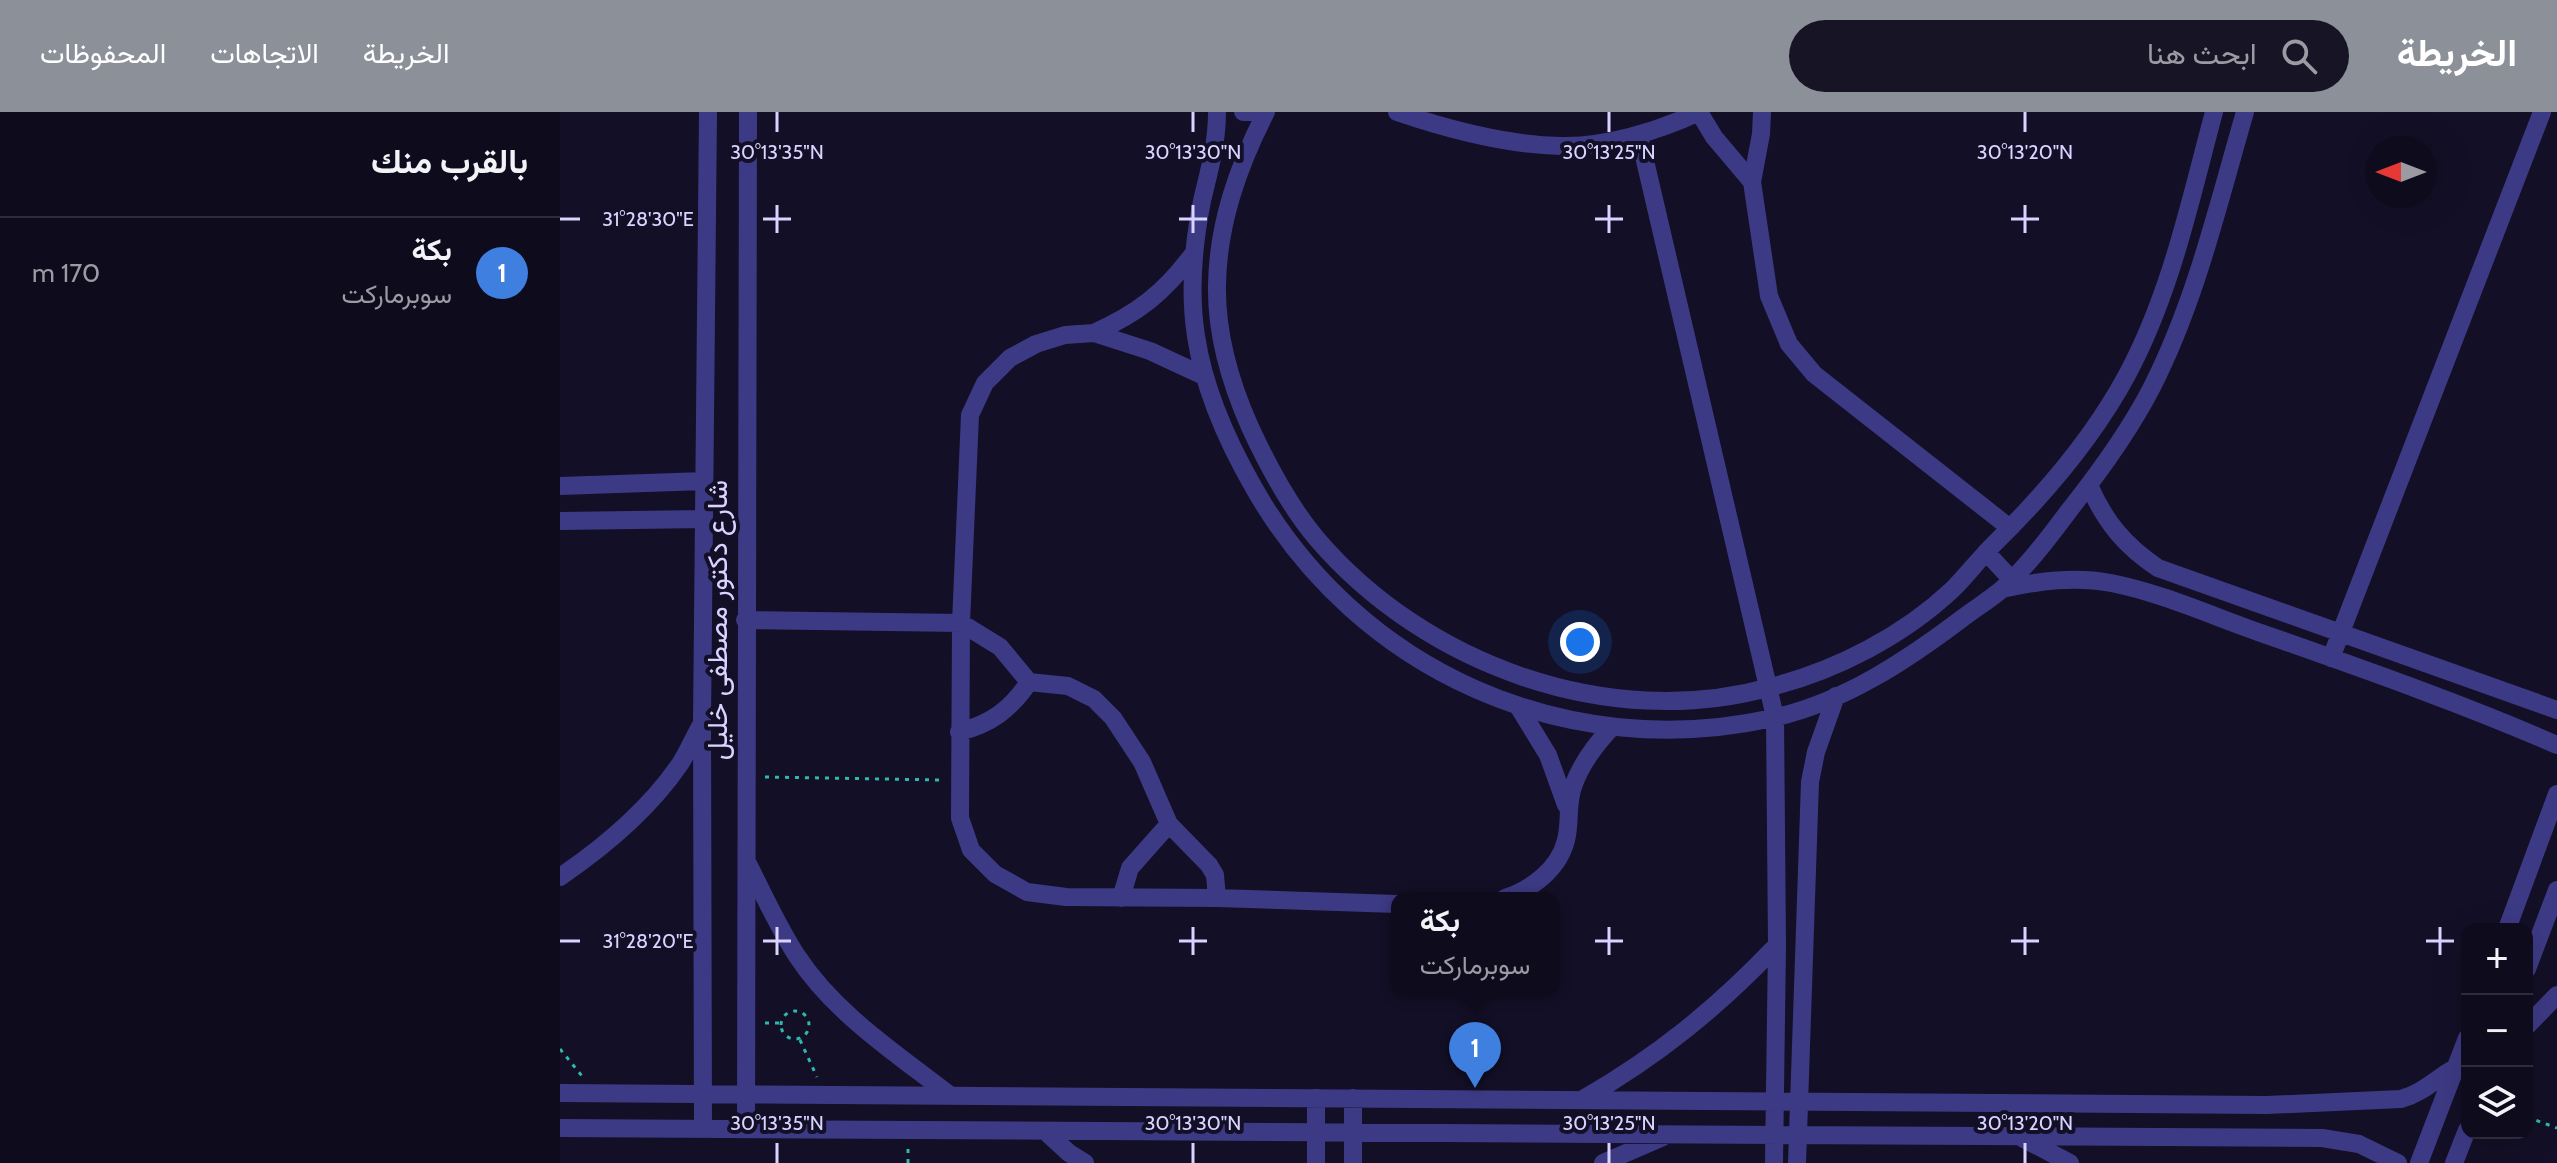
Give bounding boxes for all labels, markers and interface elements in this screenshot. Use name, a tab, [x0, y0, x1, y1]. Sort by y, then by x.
search box	[1789, 20, 2349, 92]
text: الخريطة	[2397, 29, 2517, 76]
icon: search	[2277, 34, 2321, 78]
text: ابحث هنا	[2147, 35, 2257, 72]
text: المحفوظات	[40, 36, 166, 70]
text: الاتجاهات	[210, 36, 319, 70]
text: الخريطة	[363, 36, 449, 70]
north arrow	[2365, 136, 2437, 208]
text: بالقرب منك	[371, 140, 528, 182]
text: 30°13'35"N	[730, 140, 824, 164]
text: 30°13'30"N	[1145, 140, 1241, 164]
text: 30°13'25"N	[1562, 140, 1656, 164]
text: 30°13'20"N	[1977, 140, 2073, 164]
text: 31°28'30"E	[602, 207, 694, 231]
text: بكة	[412, 231, 452, 268]
text: 170 m	[32, 257, 100, 289]
text: 1	[497, 257, 507, 289]
text: سوبرماركت	[341, 278, 452, 310]
street label: شارع دكتور مصطفى خليل	[700, 480, 736, 760]
your location	[1560, 622, 1600, 662]
popup	[1391, 892, 1559, 996]
text: بكة	[1420, 902, 1460, 939]
map controls	[2461, 923, 2533, 1139]
button: +	[2461, 923, 2533, 995]
text: 31°28'20"E	[602, 929, 694, 953]
text: سوبرماركت	[1420, 949, 1530, 981]
button: −	[2461, 995, 2533, 1067]
pin: 1	[1449, 1022, 1501, 1088]
button: layers	[2461, 1067, 2533, 1139]
text: 30°13'35"N	[730, 1111, 824, 1135]
text: 30°13'30"N	[1145, 1111, 1241, 1135]
text: 30°13'25"N	[1562, 1111, 1656, 1135]
text: 30°13'20"N	[1977, 1111, 2073, 1135]

